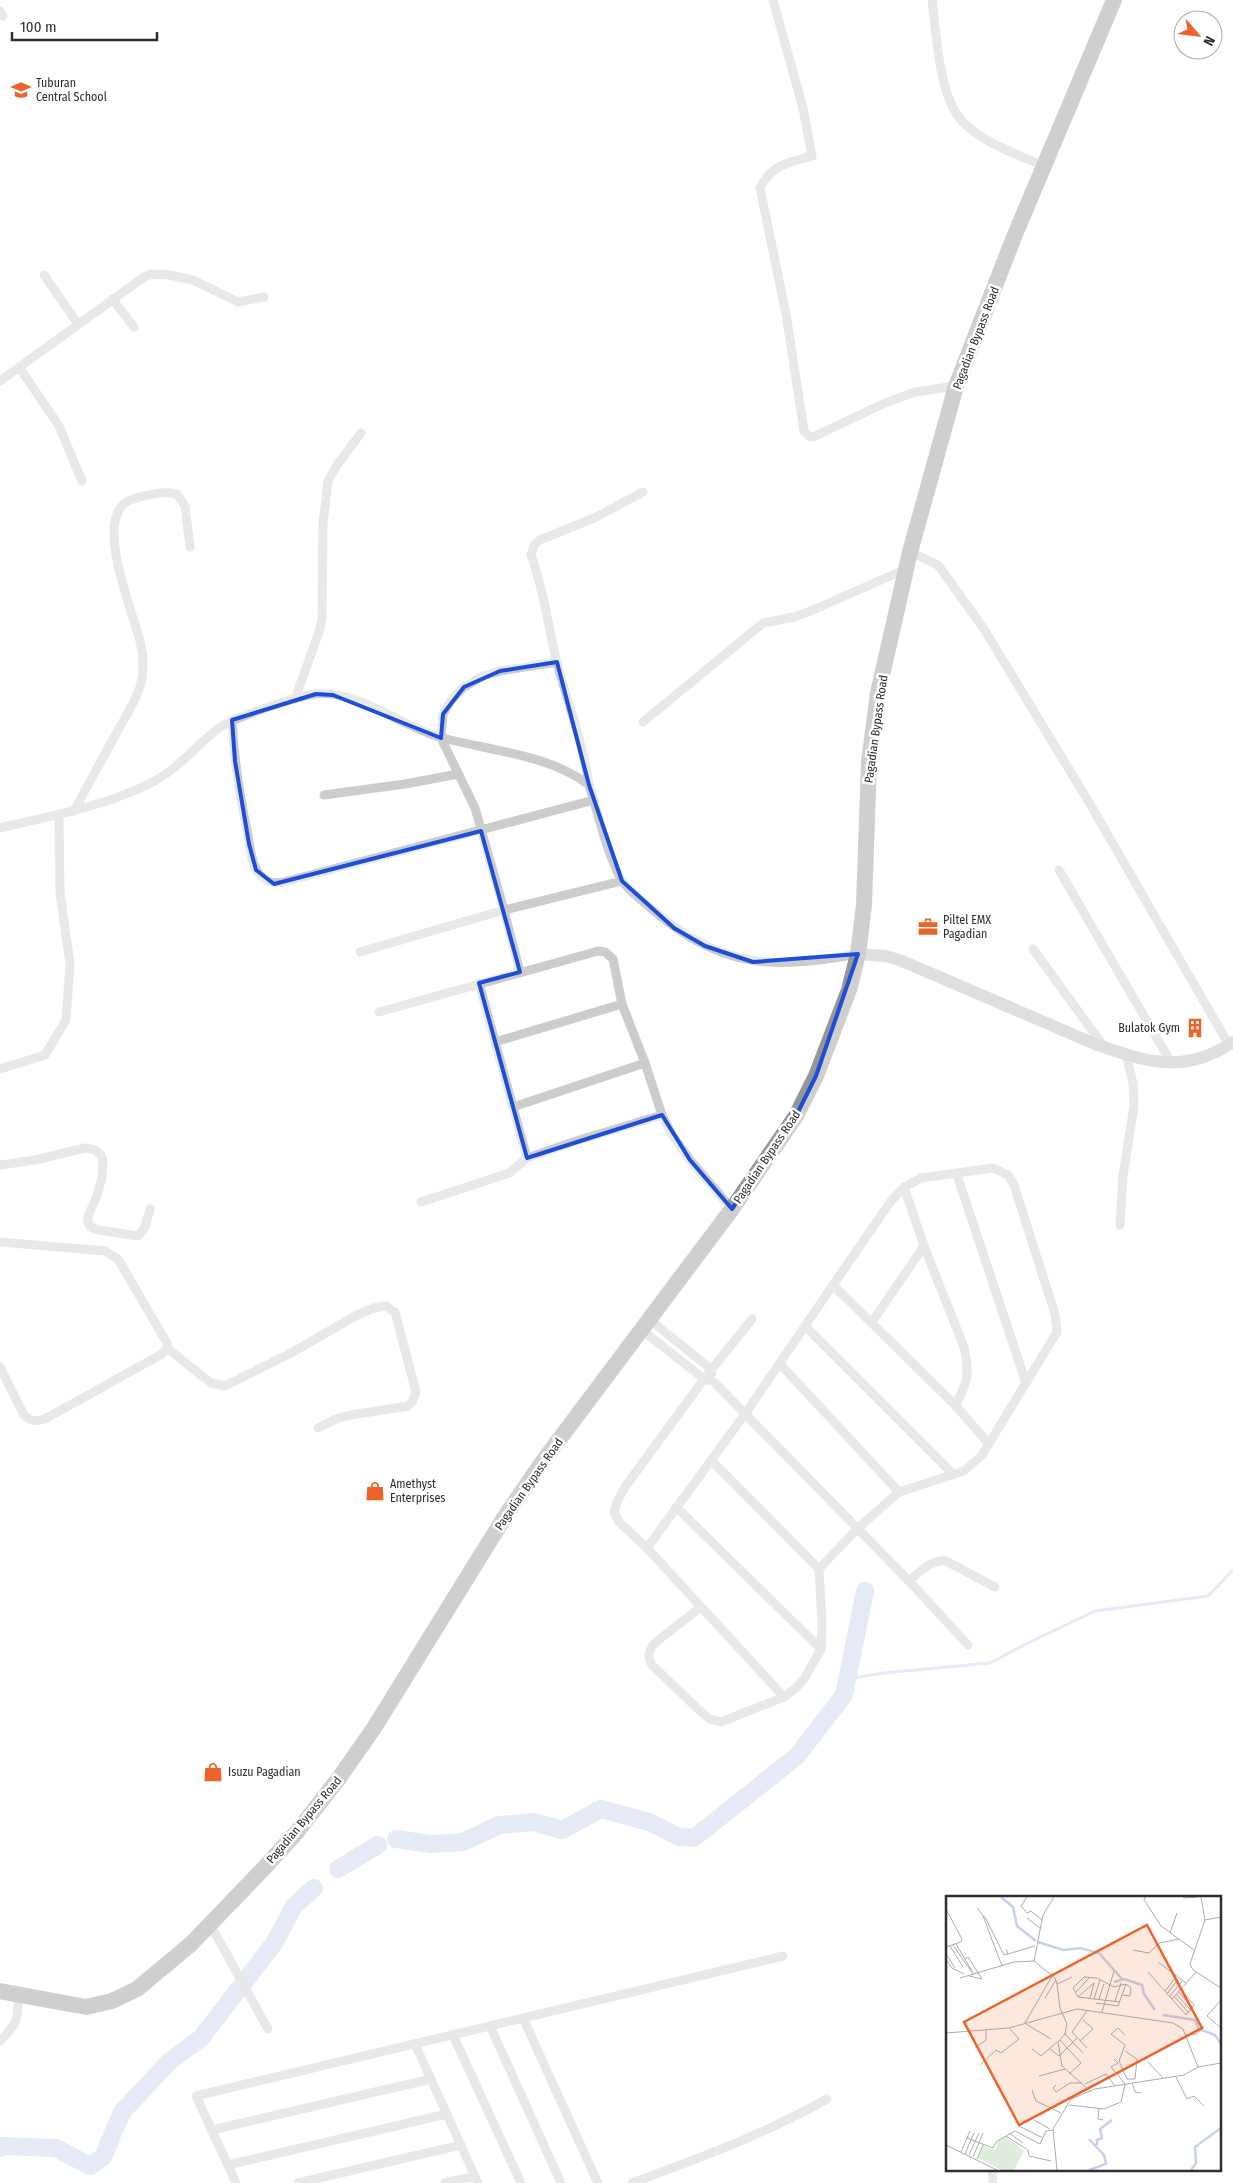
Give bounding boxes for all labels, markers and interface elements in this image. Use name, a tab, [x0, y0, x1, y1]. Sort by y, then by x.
scale bar	[12, 10, 158, 42]
north arrow	[1173, 10, 1223, 60]
text: 100 m	[20, 18, 57, 36]
text: N	[1200, 33, 1219, 49]
place label: Tuburan Central School	[36, 76, 107, 104]
school or university icon: Tuburan Central School	[10, 79, 32, 101]
street label: Pagadian Bypass Road	[950, 285, 1002, 391]
street label: Pagadian Bypass Road	[861, 674, 891, 784]
place label: Piltel EMX Pagadian	[943, 913, 991, 941]
office icon: Piltel EMX Pagadian	[917, 916, 939, 938]
building icon: Bulatok Gym	[1184, 1017, 1206, 1039]
place label: Bulatok Gym	[1118, 1021, 1180, 1035]
street label: Pagadian Bypass Road	[731, 1108, 803, 1206]
street label: Pagadian Bypass Road	[492, 1435, 566, 1533]
place label: Amethyst Enterprises	[390, 1477, 445, 1505]
shop icon: Amethyst Enterprises	[364, 1480, 386, 1502]
shop icon: Isuzu Pagadian	[202, 1761, 224, 1783]
place label: Isuzu Pagadian	[228, 1765, 301, 1779]
street label: Pagadian Bypass Road	[264, 1774, 344, 1866]
inset map	[946, 1896, 1220, 2170]

